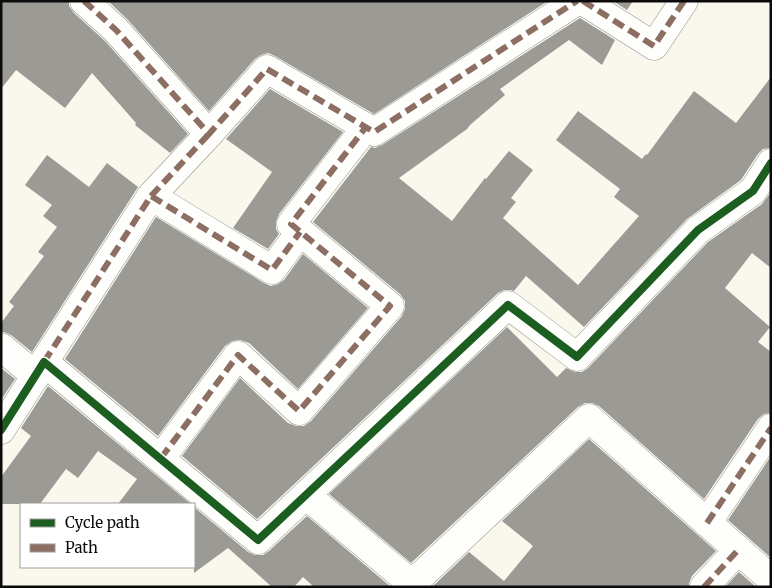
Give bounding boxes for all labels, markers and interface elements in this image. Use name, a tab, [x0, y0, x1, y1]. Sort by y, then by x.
legend	[20, 503, 195, 568]
text: Cycle path	[65, 513, 140, 532]
text: Path	[65, 538, 98, 557]

